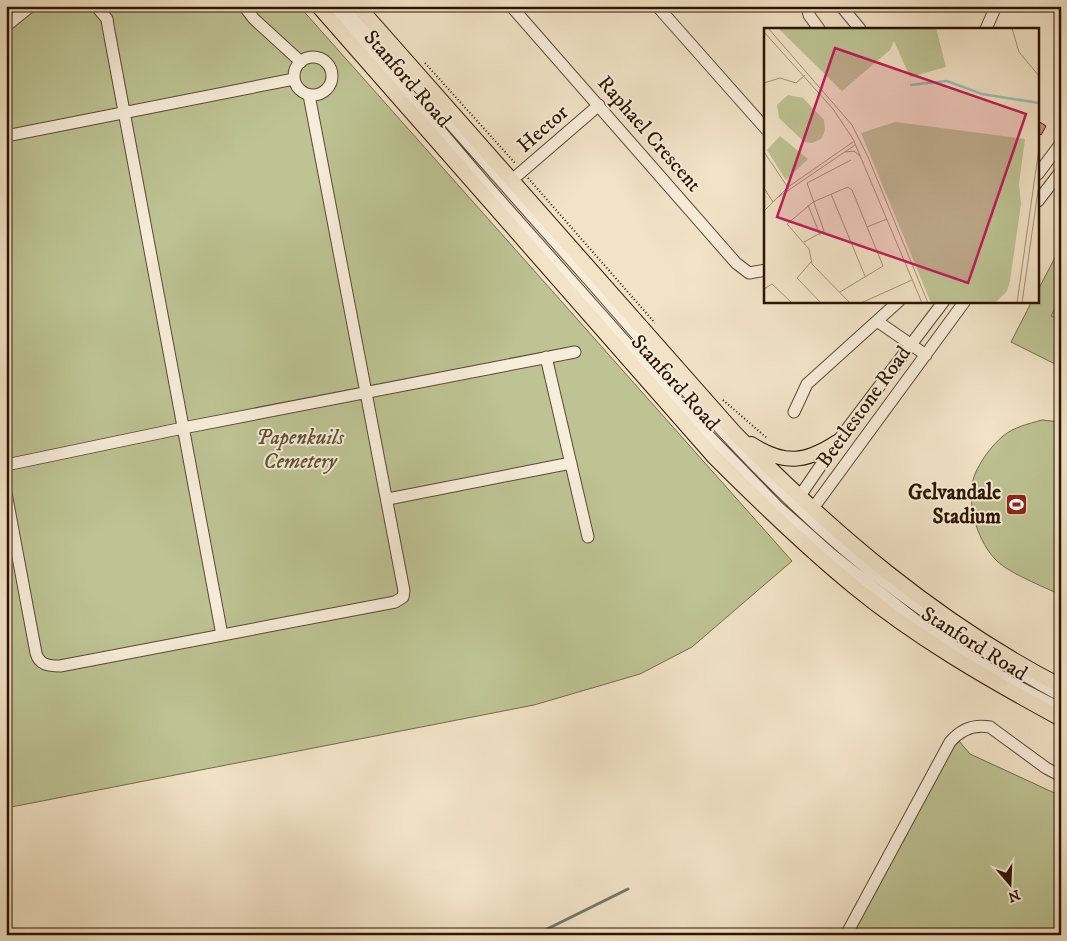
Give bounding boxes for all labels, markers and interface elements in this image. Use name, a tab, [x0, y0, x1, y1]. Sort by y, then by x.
street label: Stanford Road	[358, 25, 457, 133]
inset map	[764, 28, 1040, 302]
street label: Raphael Crescent	[591, 71, 707, 198]
street label: Hector	[512, 99, 574, 158]
street label: Stanford Road	[625, 329, 725, 437]
street label: Beetlestone Road	[811, 341, 917, 473]
park label: Papenkuils Cemetery	[256, 425, 345, 475]
place label: Gelvandale Stadium	[908, 480, 1001, 530]
sports icon: Gelvandale Stadium	[1005, 493, 1029, 517]
street label: Stanford Road	[916, 601, 1032, 687]
north arrow	[984, 858, 1034, 908]
text: N	[1005, 885, 1022, 906]

